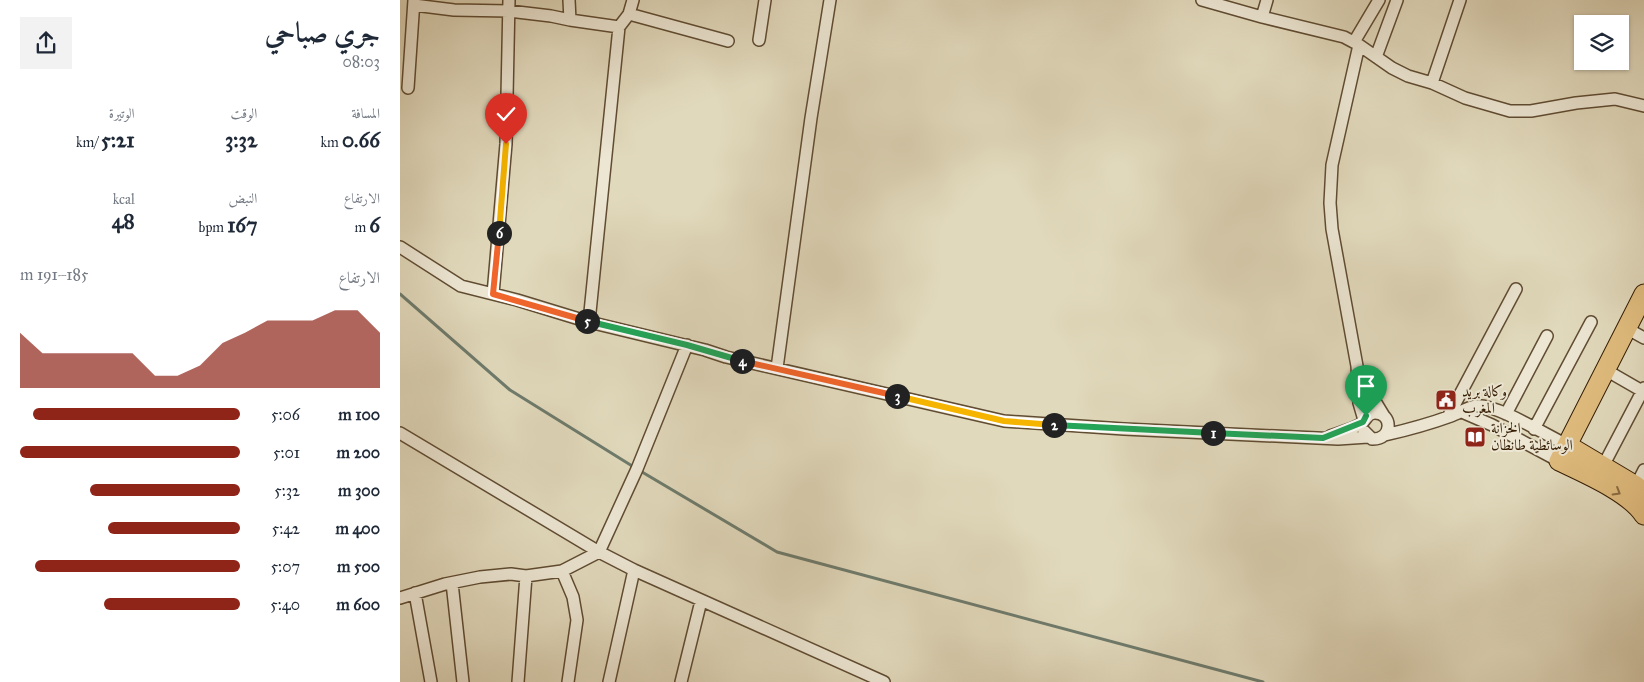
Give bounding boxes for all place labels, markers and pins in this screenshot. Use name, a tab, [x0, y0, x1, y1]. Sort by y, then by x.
pin	[485, 93, 527, 144]
pin: 6	[486, 220, 512, 246]
pin: 5	[574, 308, 600, 334]
pin: 4	[730, 348, 754, 374]
pin	[1345, 365, 1387, 416]
place label: وكالة بريد المغرب	[1462, 382, 1507, 418]
pin: 3	[884, 384, 910, 408]
public building icon: وكالة بريد المغرب	[1434, 388, 1458, 412]
pin: 2	[1042, 412, 1066, 438]
place label: الخزانة الوسائطية طانطان	[1491, 419, 1573, 454]
pin: 1	[1200, 420, 1226, 446]
library icon: الخزانة الوسائطية طانطان	[1463, 425, 1487, 449]

